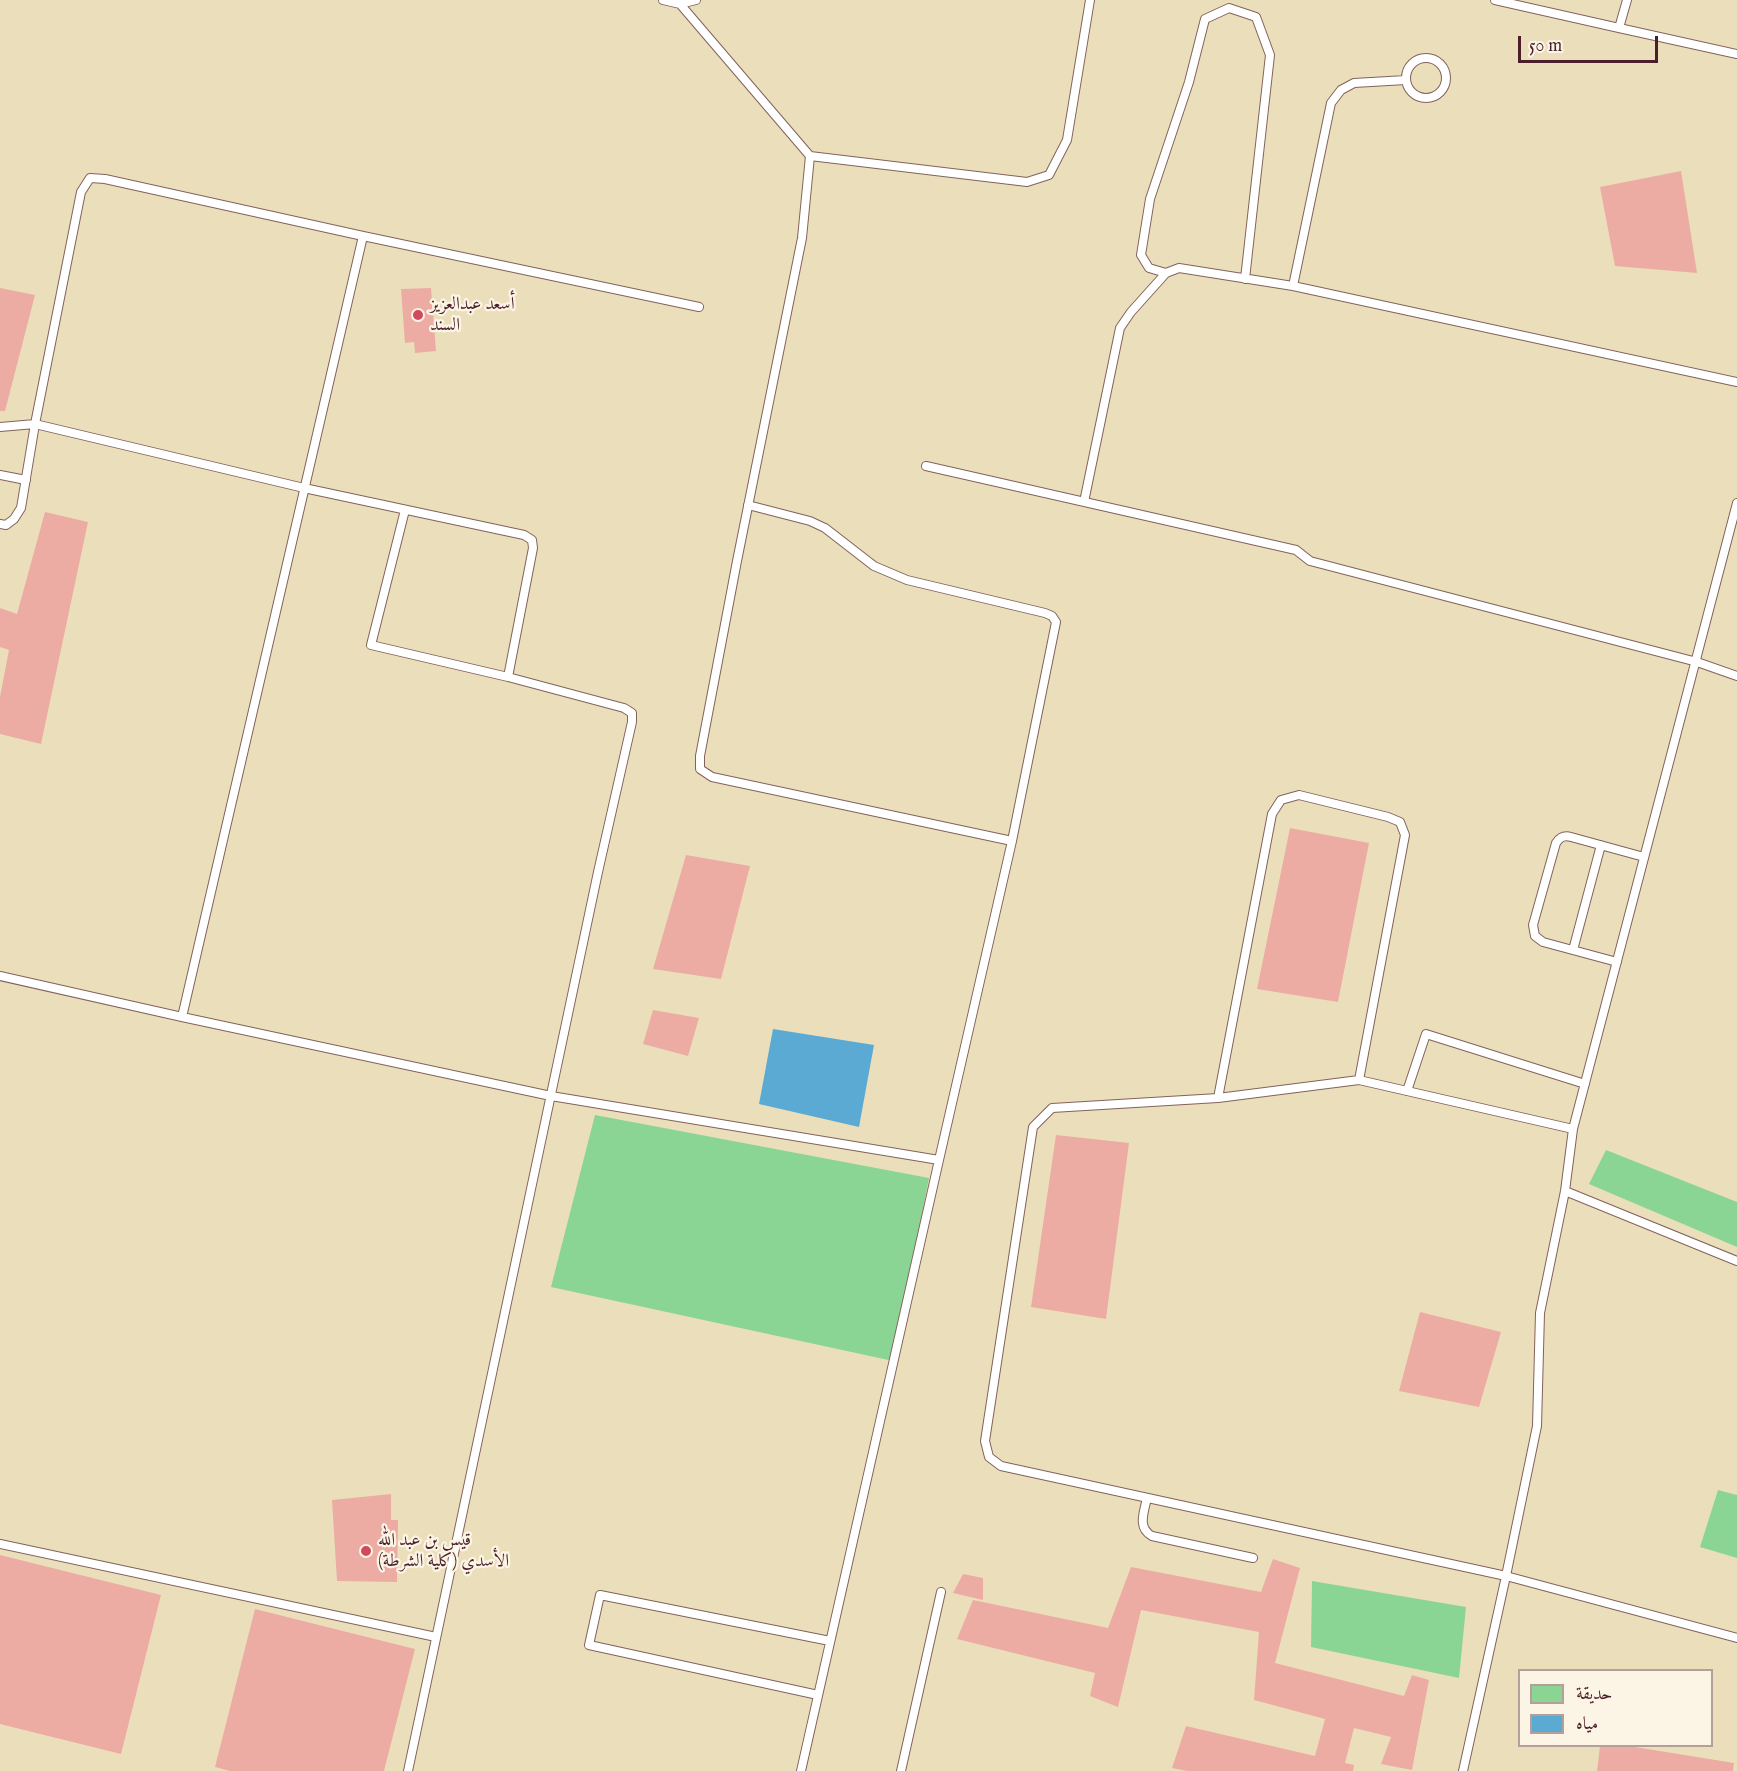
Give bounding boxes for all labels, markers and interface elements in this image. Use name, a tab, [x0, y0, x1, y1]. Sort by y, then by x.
scale bar	[1521, 24, 1660, 62]
text: 50 m	[1529, 35, 1562, 58]
place label: أسعد عبدالعزيز السند	[430, 294, 515, 336]
marker: أسعد عبدالعزيز السند	[411, 308, 425, 322]
place label: قيس بن عبد الله الأسدي (كلية الشرطة)	[378, 1530, 509, 1572]
marker: قيس بن عبد الله الأسدي (كلية الشرطة)	[359, 1544, 373, 1558]
legend	[1518, 1669, 1713, 1747]
text: حديقة	[1576, 1683, 1612, 1706]
text: مياه	[1576, 1713, 1598, 1736]

